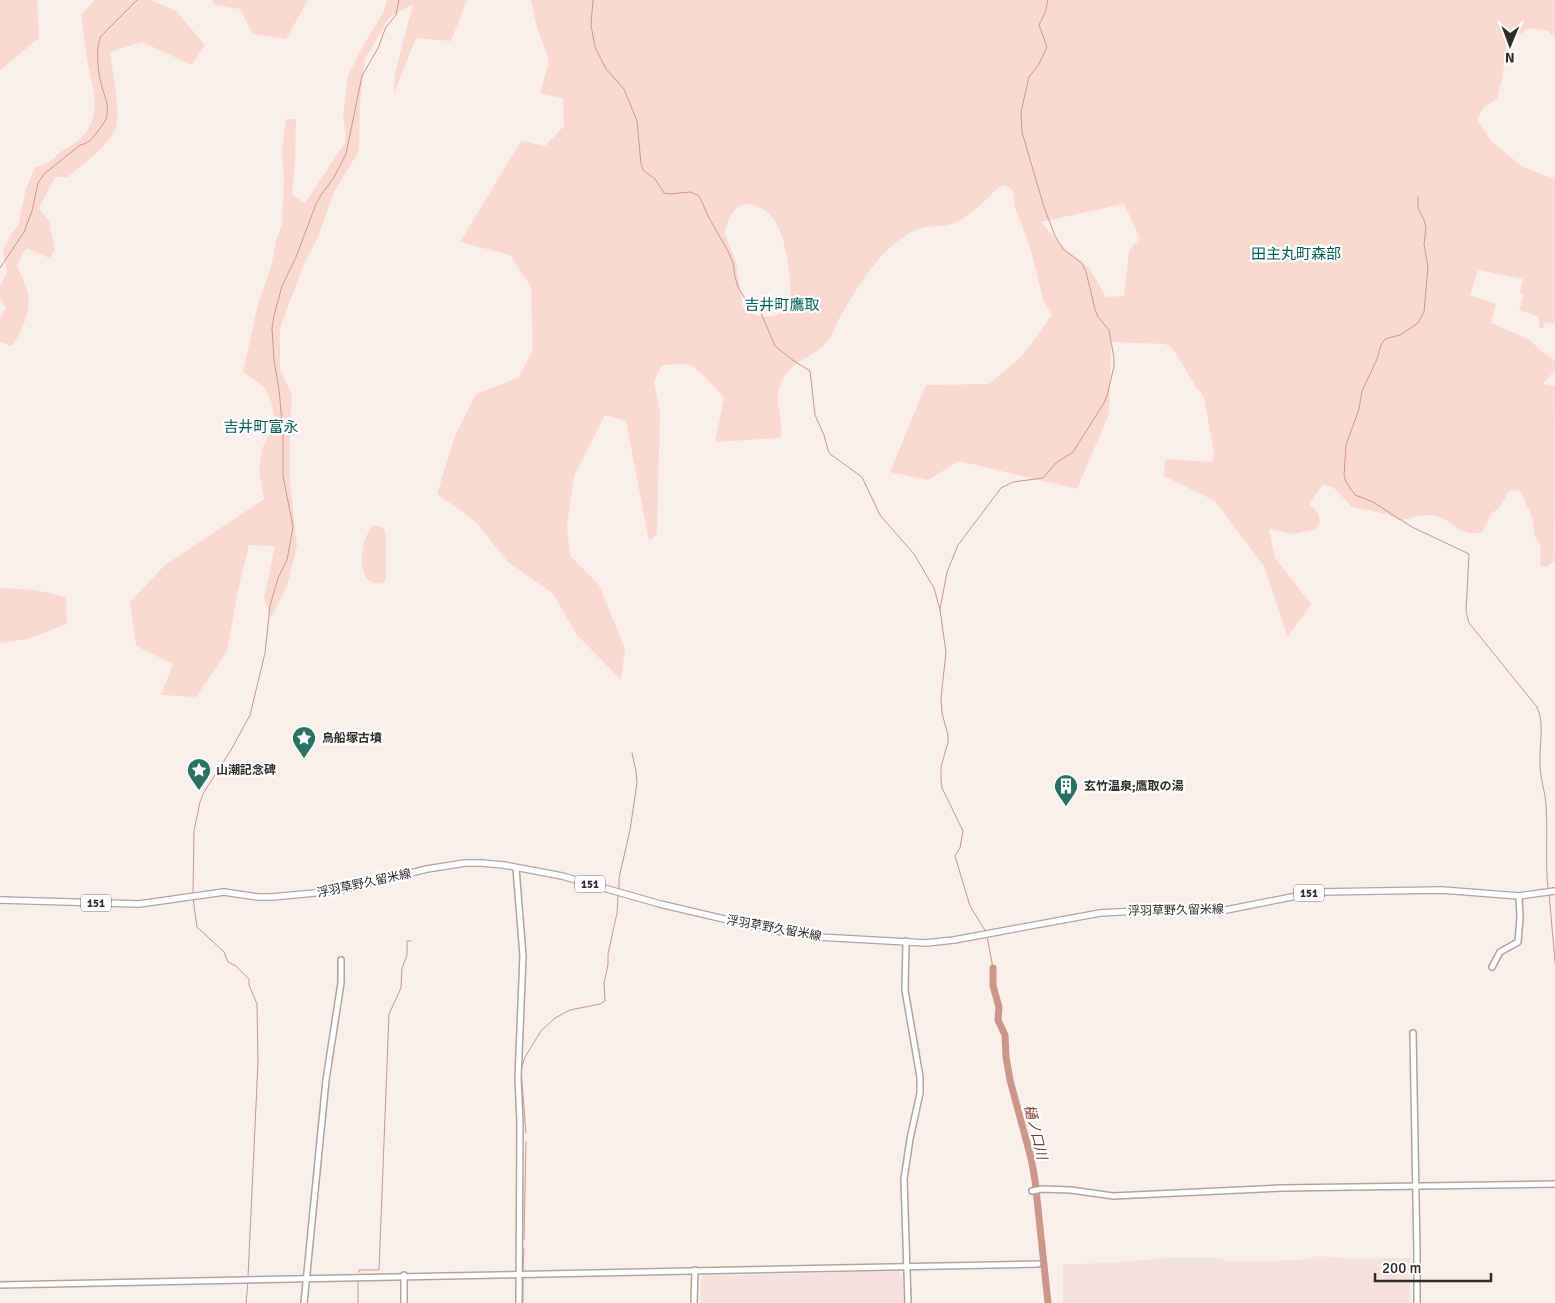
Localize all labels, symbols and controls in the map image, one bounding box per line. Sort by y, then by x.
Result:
north arrow [1485,20,1535,70]
text: N [1505,49,1515,66]
district label: 田主丸町森部 [1251,245,1341,263]
district label: 吉井町鷹取 [744,296,820,314]
district label: 吉井町富永 [223,418,299,436]
place icon: 鳥船塚古墳 [291,725,317,759]
place label: 鳥船塚古墳 [322,731,382,746]
place icon: 山潮記念碑 [186,757,212,791]
place label: 山潮記念碑 [216,763,276,778]
building icon: 玄竹温泉;鷹取の湯 [1053,773,1079,807]
place label: 玄竹温泉;鷹取の湯 [1084,779,1184,794]
street label: 浮羽草野久留米線 [316,866,413,901]
road number: 151 [575,876,605,892]
road number: 151 [1294,884,1324,901]
road number: 151 [81,894,111,911]
street label: 浮羽草野久留米線 [1128,902,1224,919]
street label: 浮羽草野久留米線 [725,913,822,944]
water label: 樋ノ口川 [1020,1103,1051,1163]
scale bar [1375,1250,1491,1282]
text: 200 m [1382,1259,1422,1277]

